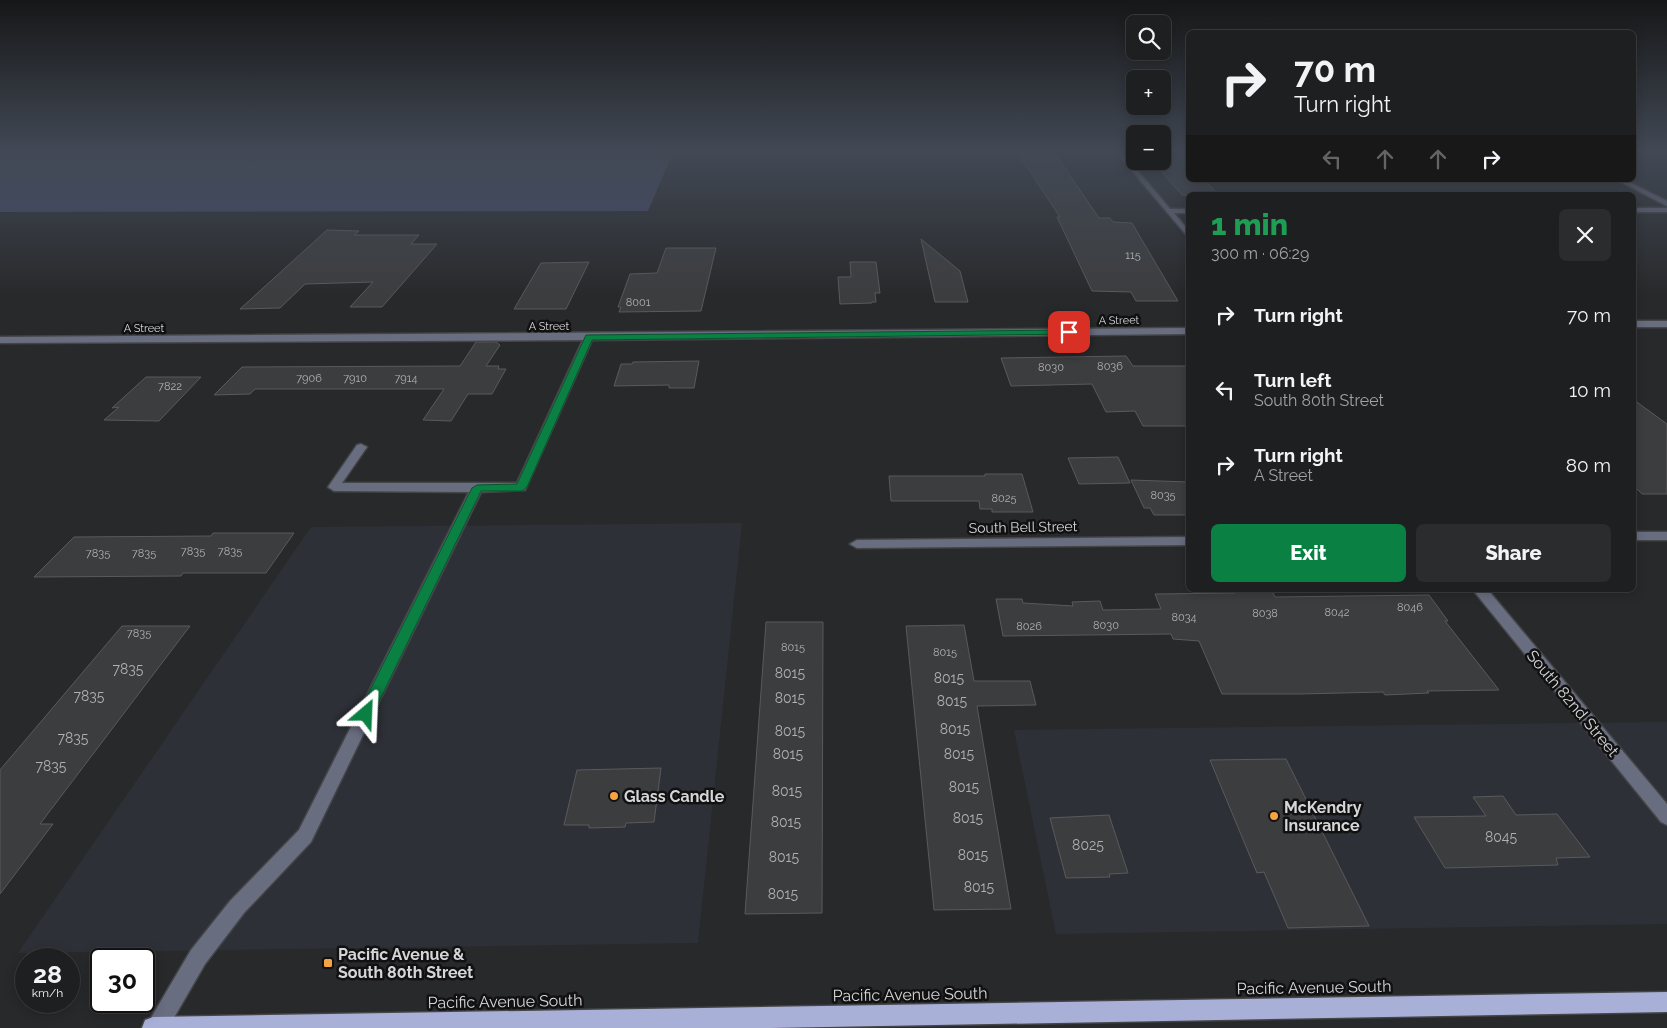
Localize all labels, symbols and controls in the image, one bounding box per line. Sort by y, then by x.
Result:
map controls [1126,15,1171,170]
button: search [1126,15,1171,60]
text: 70 m [1294,49,1376,90]
icon: right [1211,50,1276,115]
button: + [1126,70,1171,115]
text: Turn right [1294,91,1391,117]
button: − [1126,125,1171,170]
icon: left [1318,145,1346,173]
icon: ahead [1371,145,1399,173]
icon: ahead [1424,145,1452,173]
icon: right [1477,145,1505,173]
text: 1 min [1211,207,1288,242]
button: close [1559,209,1611,261]
text: 300 m · 06:29 [1211,244,1309,263]
house number: 115 [1125,249,1141,262]
house number: 8001 [626,296,651,309]
icon: right [1211,301,1239,329]
text: Turn right [1254,304,1343,326]
text: 70 m [1567,304,1611,326]
pin [1048,311,1090,353]
street label: A Street [1099,314,1140,327]
icon: arrive [1055,318,1083,346]
street label: A Street [529,320,570,333]
street label: A Street [124,322,165,335]
house number: 8036 [1097,360,1123,373]
house number: 8030 [1038,361,1064,374]
text: Turn left [1254,369,1331,391]
house number: 7906 [296,372,322,385]
house number: 7910 [343,372,367,385]
house number: 7914 [394,372,418,385]
icon: left [1211,376,1239,404]
text: 10 m [1569,379,1611,401]
house number: 7822 [158,380,182,393]
text: South 80th Street [1254,391,1384,410]
text: Turn right [1254,444,1343,466]
icon: right [1211,451,1239,479]
text: 80 m [1566,454,1611,476]
text: A Street [1254,466,1313,485]
house number: 8035 [1150,489,1176,502]
house number: 8025 [992,492,1016,505]
street label: South Bell Street [969,518,1078,536]
button: Exit [1211,524,1406,582]
button: Share [1416,524,1611,582]
house number: 7835 [181,545,205,558]
house number: 7835 [218,545,242,558]
house number: 7835 [86,547,110,560]
house number: 7835 [132,547,156,560]
house number: 8046 [1397,601,1423,614]
house number: 8042 [1325,606,1350,619]
house number: 8038 [1252,607,1278,620]
house number: 8034 [1171,611,1197,624]
house number: 8030 [1093,619,1119,632]
house number: 8026 [1016,620,1042,633]
house number: 7835 [127,627,151,640]
house number: 8015 [781,641,805,654]
house number: 8015 [933,646,957,659]
street label: South 82nd Street [1523,646,1623,761]
house number: 7835 [113,661,144,677]
house number: 8015 [775,665,806,681]
house number: 8015 [934,670,965,686]
position arrow [339,687,391,739]
house number: 7835 [74,688,105,704]
house number: 8015 [775,690,806,706]
house number: 8015 [937,693,968,709]
house number: 8015 [940,721,971,737]
house number: 8015 [775,723,806,739]
house number: 7835 [58,730,89,746]
house number: 8015 [773,746,804,762]
house number: 8015 [944,746,975,762]
house number: 7835 [36,758,67,774]
house number: 8015 [949,779,980,795]
house number: 8015 [772,783,803,799]
place label: Glass Candle [624,787,725,806]
marker: Glass Candle [608,790,620,802]
place label: McKendry Insurance [1284,798,1362,835]
house number: 8015 [953,810,984,826]
marker: McKendry Insurance [1268,810,1280,822]
house number: 8015 [771,814,802,830]
house number: 8045 [1485,829,1517,845]
house number: 8025 [1072,837,1104,853]
house number: 8015 [958,847,989,863]
house number: 8015 [769,849,800,865]
house number: 8015 [964,879,995,895]
house number: 8015 [768,886,799,902]
place label: Pacific Avenue & South 80th Street [338,945,473,982]
speed limit sign: 30 [90,948,155,1013]
marker: Pacific Avenue & South 80th Street [322,957,334,969]
text: 28 [33,959,62,989]
street label: Pacific Avenue South [1236,977,1392,998]
street label: Pacific Avenue South [832,984,988,1005]
text: km/h [32,986,63,1000]
street label: Pacific Avenue South [427,991,583,1012]

